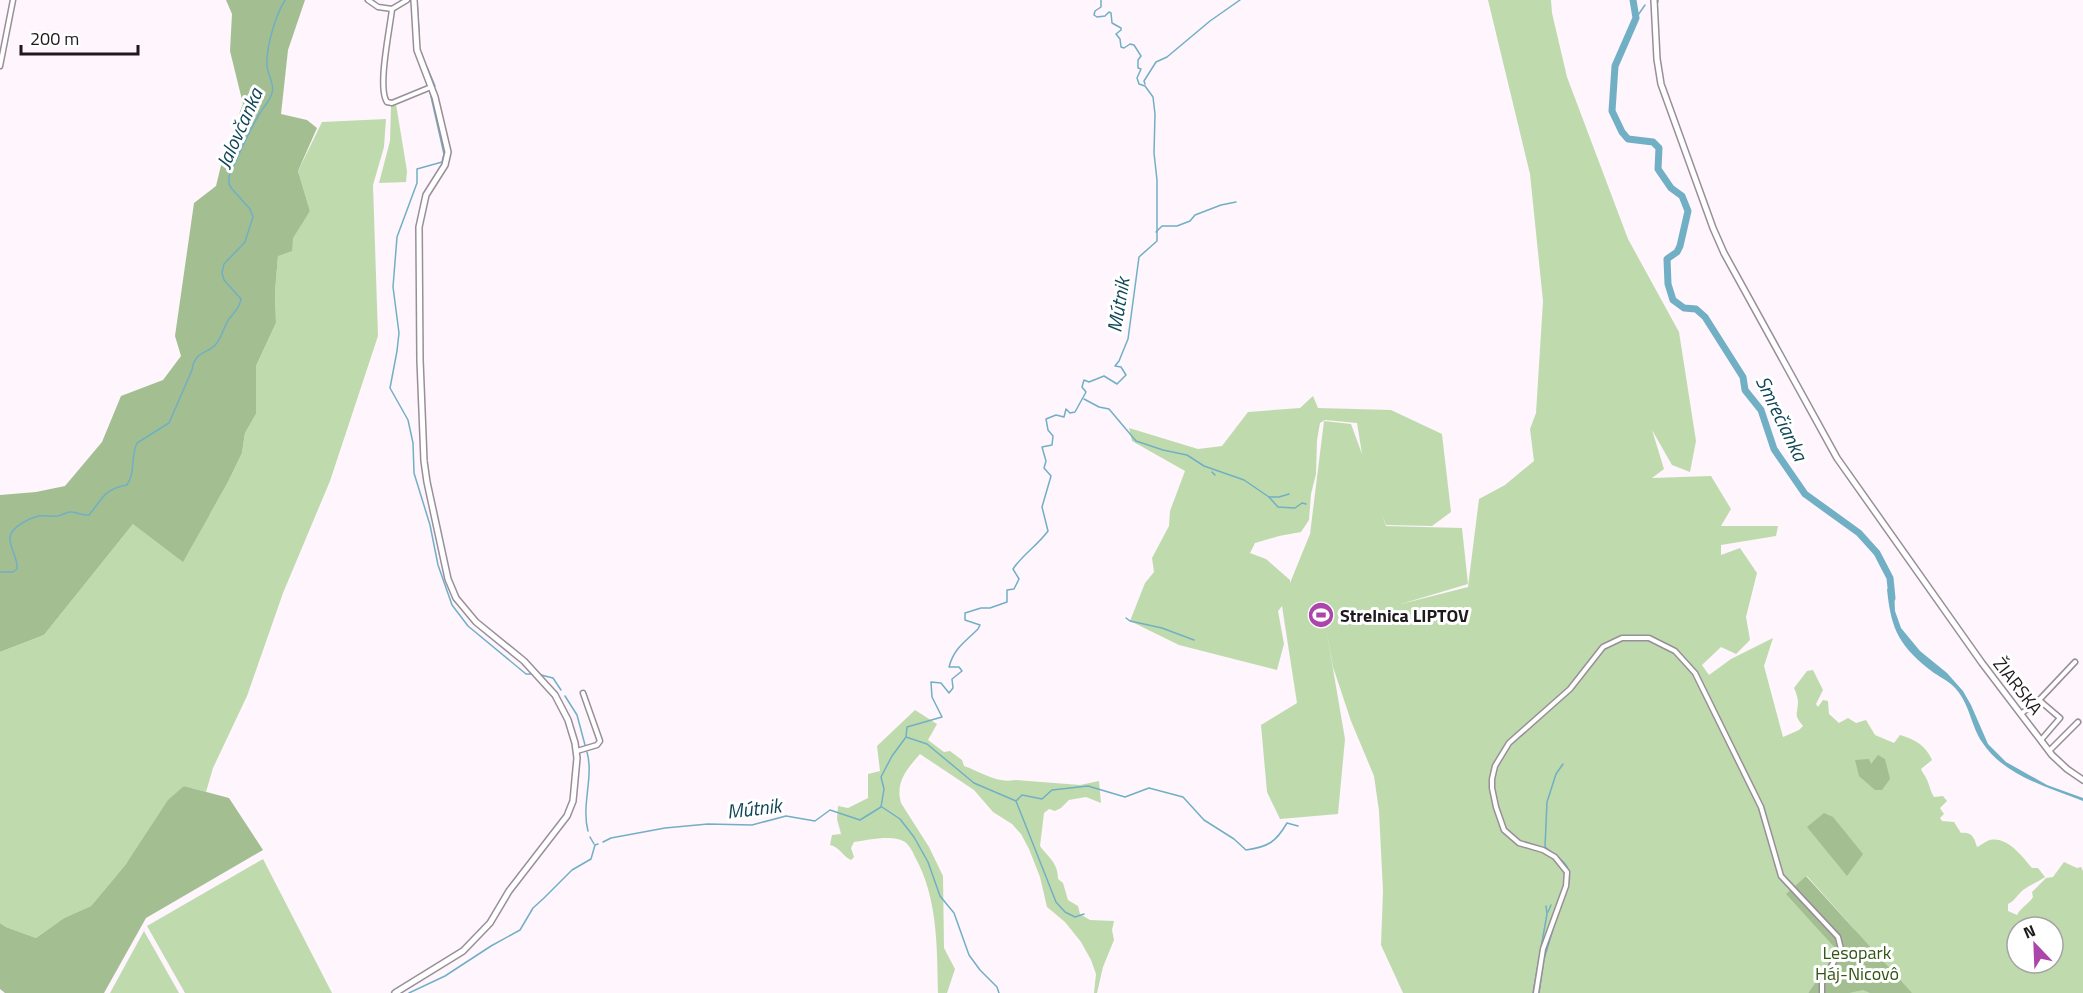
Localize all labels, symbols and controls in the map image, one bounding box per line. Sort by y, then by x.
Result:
scale bar [21,18,138,56]
text: 200 m [30,25,79,52]
water label: Jalovčanka [208,82,271,173]
water label: Mútnik [1098,273,1138,335]
water label: Smrečianka [1748,370,1816,467]
sports icon: Strelnica LIPTOV [1306,600,1336,630]
place label: Strelnica LIPTOV [1340,602,1469,629]
street label: ŽIARSKA [1987,651,2049,721]
water label: Mútnik [725,789,785,827]
north arrow [2005,915,2065,975]
text: N [2019,918,2039,944]
park label: Lesopark Háj-Nicovô [1815,939,1899,987]

